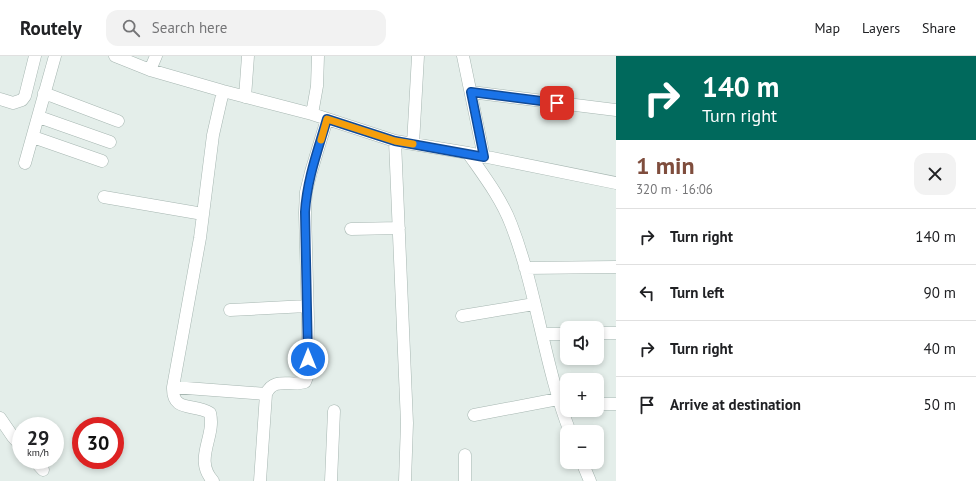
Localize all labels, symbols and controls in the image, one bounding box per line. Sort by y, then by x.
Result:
search box [106,10,386,46]
text: Routely [20,16,82,40]
icon: search [120,17,142,39]
text: Search here [152,18,227,37]
text: Map [814,19,840,37]
text: Layers [862,19,900,37]
text: Share [922,19,956,37]
text: 140 m [702,68,779,105]
icon: right [636,72,688,124]
pin [540,86,574,120]
icon: arrive [546,92,568,114]
text: Turn right [702,104,777,127]
text: 1 min [636,150,695,181]
button: close [914,153,956,195]
text: 320 m · 16:06 [636,181,713,198]
icon: right [636,226,658,248]
text: Turn right [670,227,733,246]
text: 140 m [915,227,956,246]
icon: left [636,282,658,304]
text: Turn left [670,283,724,302]
text: 90 m [923,283,956,302]
map controls [560,321,604,469]
button: sound [560,321,604,365]
position arrow [287,338,329,380]
icon: right [636,338,658,360]
text: Turn right [670,339,733,358]
text: 40 m [923,339,956,358]
button: + [560,373,604,417]
icon: arrive [636,394,658,416]
text: Arrive at destination [670,395,801,414]
text: 50 m [923,395,956,414]
speed limit sign: 30 [72,417,124,469]
text: 29 [27,425,49,451]
button: − [560,425,604,469]
text: km/h [27,446,49,459]

